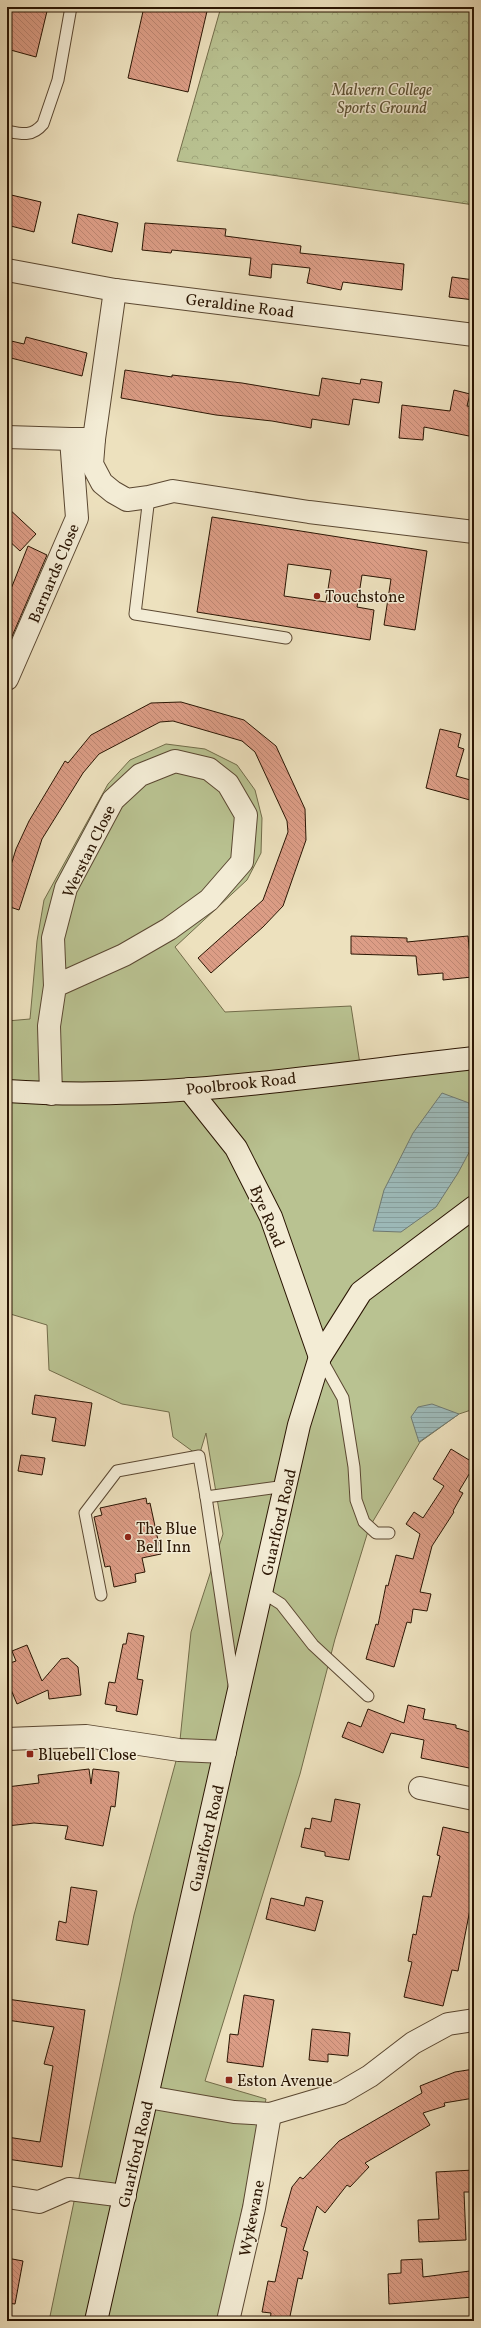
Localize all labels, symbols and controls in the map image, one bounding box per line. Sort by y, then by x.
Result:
park label: Malvern College Sports Ground [331,80,432,120]
street label: Geraldine Road [184,289,295,325]
street label: Barnards Close [24,521,86,627]
place label: Touchstone [325,587,405,609]
marker: Touchstone [312,591,322,601]
street label: Werstan Close [58,802,122,902]
street label: Poolbrook Road [185,1068,298,1102]
street label: Bye Road [243,1182,289,1251]
street label: Guarlford Road [257,1467,303,1578]
place label: The Blue Bell Inn [136,1519,197,1559]
marker: The Blue Bell Inn [123,1532,133,1542]
place label: Bluebell Close [38,1745,137,1767]
marker: Bluebell Close [25,1749,35,1759]
street label: Guarlford Road [185,1783,231,1894]
place label: Eston Avenue [237,2071,333,2093]
marker: Eston Avenue [224,2075,234,2085]
street label: Guarlford Road [114,2099,160,2210]
street label: Wykewane [235,2178,271,2259]

